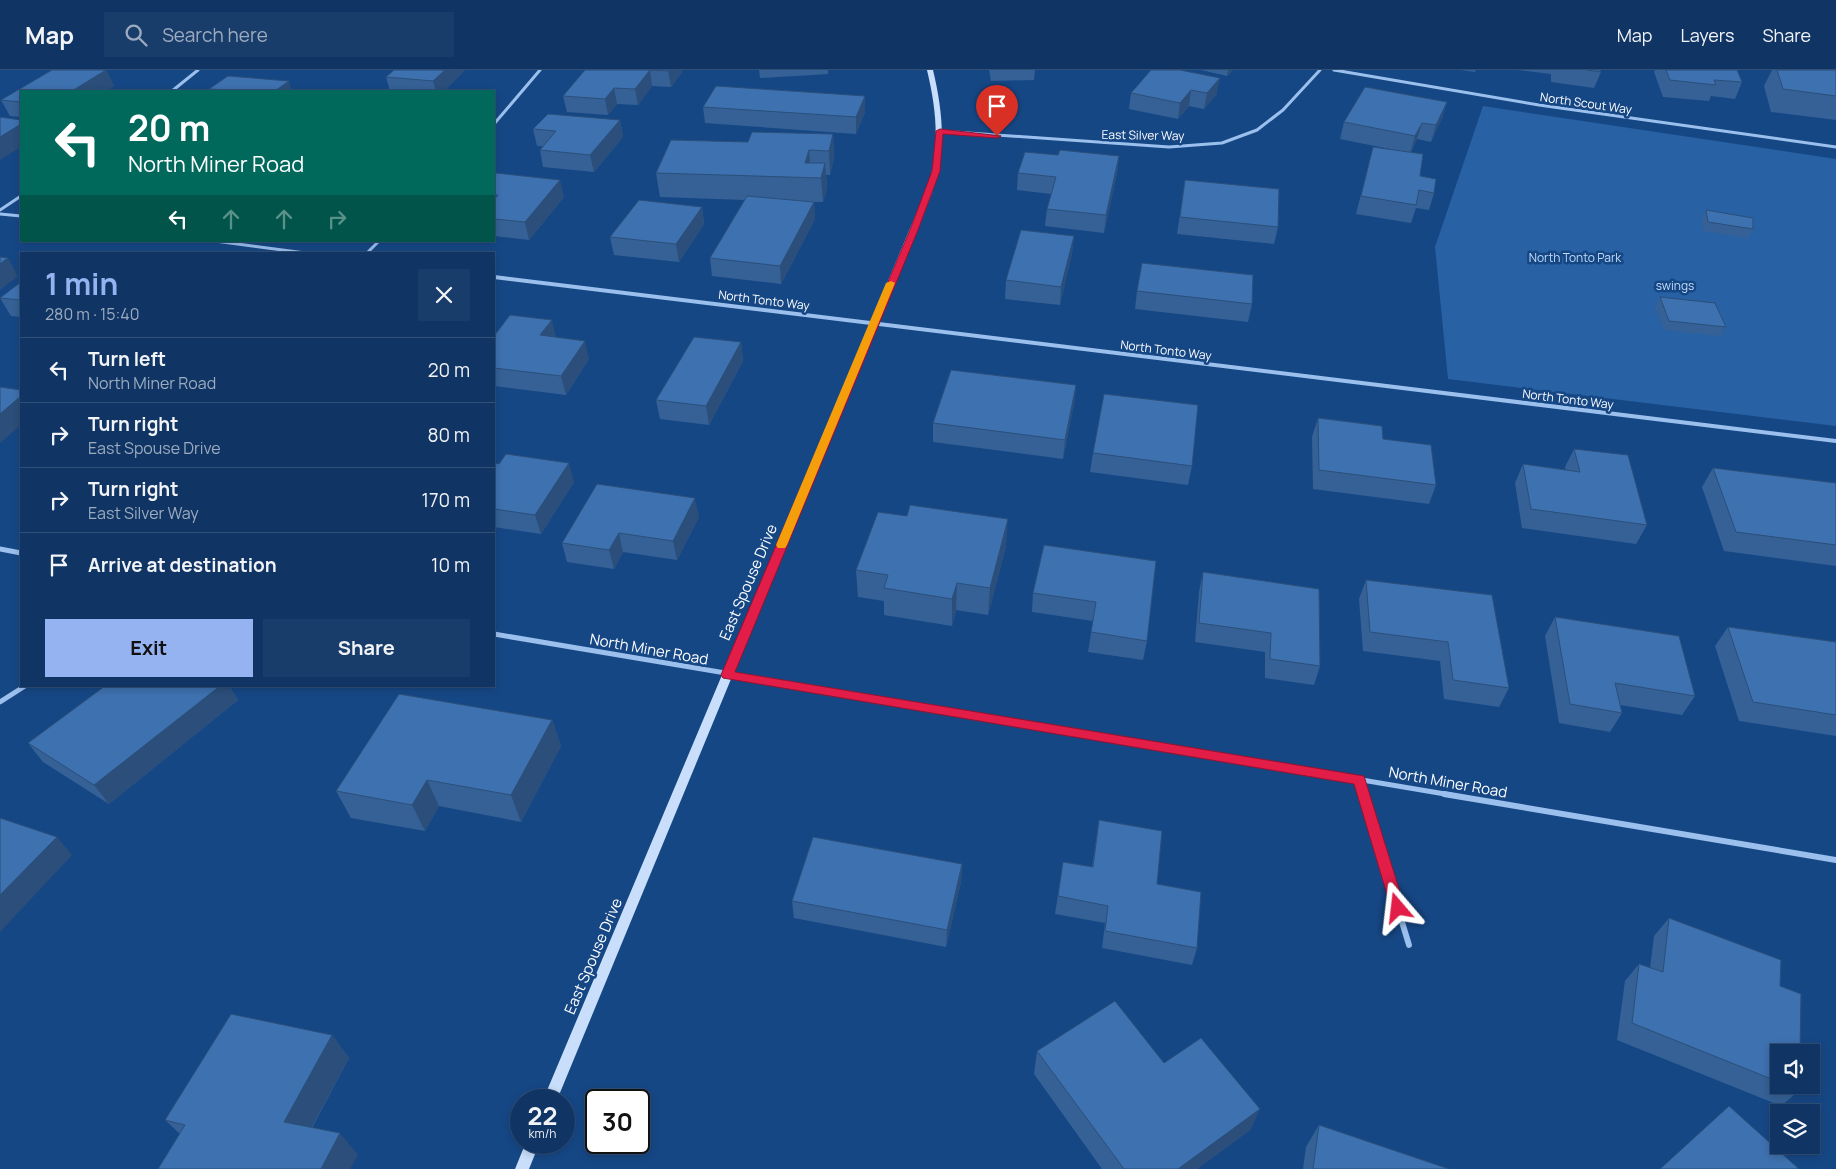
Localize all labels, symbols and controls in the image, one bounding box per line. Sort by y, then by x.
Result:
search box [104,12,454,57]
text: Map [25,18,74,51]
icon: search [122,21,150,49]
text: Search here [162,22,268,48]
text: Map [1617,23,1652,47]
text: Layers [1680,23,1734,47]
text: Share [1762,23,1811,47]
pin [976,85,1018,136]
street label: North Scout Way [1539,88,1634,118]
icon: arrive [983,92,1011,120]
text: 20 m [128,104,210,152]
icon: left [45,110,110,175]
street label: East Silver Way [1101,126,1185,144]
text: North Miner Road [128,149,304,179]
icon: left [164,205,192,233]
icon: ahead [217,205,245,233]
icon: ahead [270,205,298,233]
icon: right [323,205,351,233]
park label: North Tonto Park [1529,249,1622,266]
text: 1 min [45,263,118,304]
button: close [418,269,470,321]
park label: swings [1656,277,1694,294]
street label: North Tonto Way [717,286,811,314]
text: 280 m · 15:40 [45,303,139,325]
street label: North Tonto Way [1119,336,1213,364]
text: Turn left [88,346,166,372]
icon: left [45,356,73,384]
text: 20 m [428,357,470,383]
text: North Miner Road [88,372,216,394]
street label: North Tonto Way [1521,385,1615,413]
text: Turn right [88,411,178,437]
icon: right [45,421,73,449]
text: 80 m [427,422,470,448]
text: East Spouse Drive [88,437,221,459]
text: Turn right [88,476,178,502]
icon: right [45,486,73,514]
text: 170 m [422,487,470,513]
text: East Silver Way [88,502,199,524]
street label: East Spouse Drive [714,520,782,643]
icon: arrive [45,551,73,579]
text: Arrive at destination [88,552,277,578]
text: 10 m [431,552,470,578]
button: Exit [45,619,253,677]
button: Share [263,619,470,677]
street label: North Miner Road [588,628,710,670]
street label: North Miner Road [1387,761,1509,803]
position arrow [1371,881,1423,933]
street label: East Spouse Drive [559,894,627,1017]
map controls [1770,1044,1820,1154]
button: sound [1770,1044,1820,1094]
speed limit sign: 30 [585,1089,650,1154]
text: 22 [528,1098,557,1133]
button: layers [1770,1104,1820,1154]
text: km/h [529,1125,556,1142]

